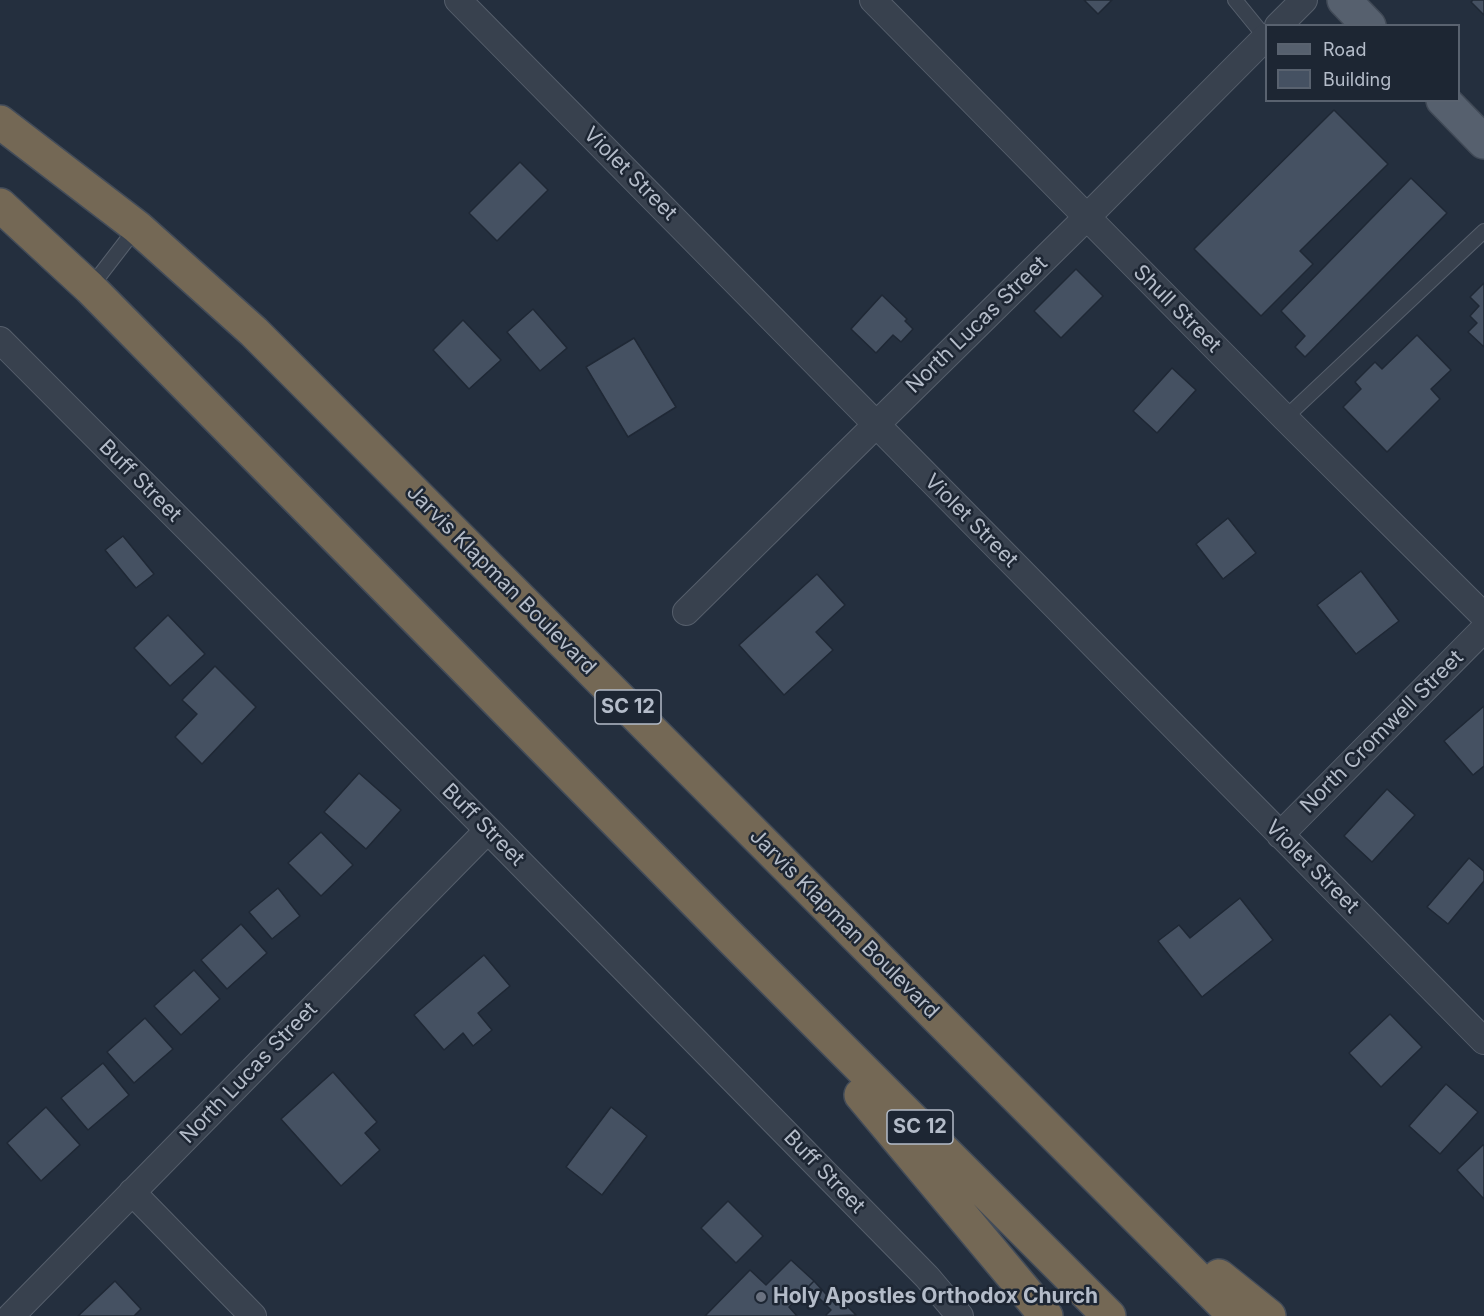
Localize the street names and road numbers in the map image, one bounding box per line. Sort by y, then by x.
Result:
street label: Violet Street [578,122,682,226]
street label: North Lucas Street [901,251,1053,399]
street label: Shull Street [1128,260,1226,358]
street label: Buff Street [94,435,186,527]
street label: Violet Street [919,469,1023,573]
street label: Jarvis Klapman Boulevard [401,480,601,680]
street label: North Cromwell Street [1295,645,1469,819]
road number: SC 12 [595,690,661,724]
street label: Buff Street [437,779,529,871]
street label: Violet Street [1260,815,1364,919]
street label: Jarvis Klapman Boulevard [744,824,944,1024]
street label: North Lucas Street [175,997,323,1149]
road number: SC 12 [887,1110,953,1144]
street label: Buff Street [778,1125,870,1219]

